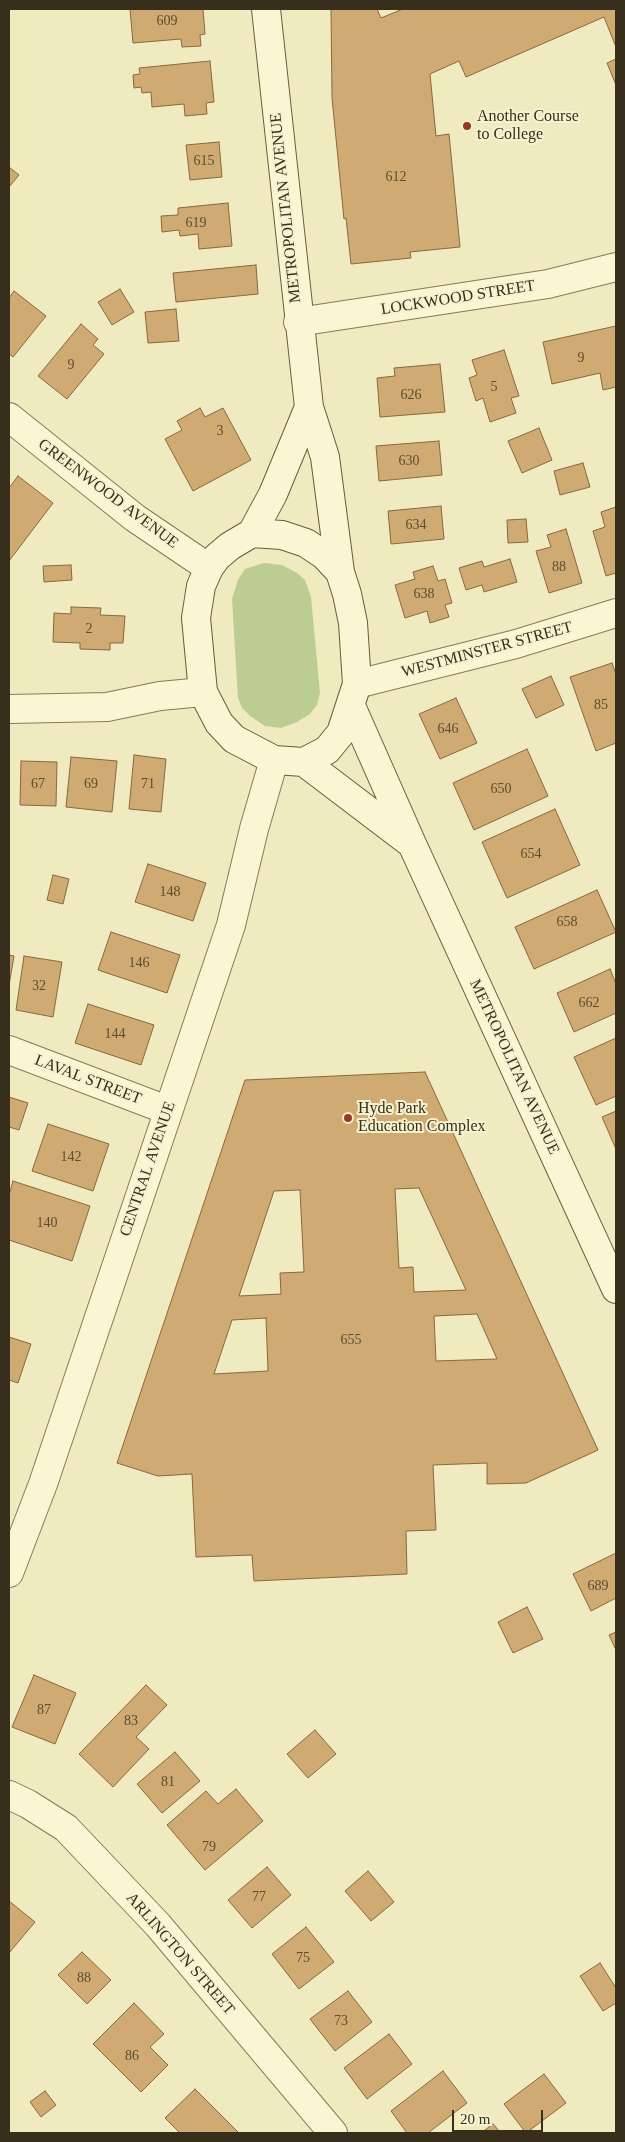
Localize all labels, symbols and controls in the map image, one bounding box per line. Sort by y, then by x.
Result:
house number: 609 [156,13,178,29]
place label: Another Course to College [477,107,579,145]
street label: METROPOLITAN AVENUE [266,112,306,304]
marker: Another Course to College [461,120,473,132]
house number: 615 [193,153,214,169]
house number: 612 [386,169,406,185]
house number: 619 [186,215,207,231]
street label: LOCKWOOD STREET [379,276,537,320]
house number: 9 [578,350,584,366]
house number: 9 [68,357,74,373]
house number: 5 [490,379,498,395]
house number: 626 [401,387,422,403]
house number: 3 [216,423,224,439]
street label: GREENWOOD AVENUE [34,435,182,553]
house number: 630 [398,453,419,469]
house number: 634 [406,517,426,533]
house number: 88 [552,559,566,575]
house number: 638 [414,586,434,602]
street label: WESTMINSTER STREET [399,618,575,682]
house number: 2 [86,621,92,637]
house number: 85 [594,697,608,713]
house number: 646 [438,721,458,737]
house number: 67 [31,776,45,792]
house number: 69 [84,776,98,792]
house number: 71 [141,776,155,792]
house number: 650 [491,781,512,797]
house number: 654 [520,846,542,862]
house number: 148 [160,884,180,900]
house number: 658 [556,914,578,930]
house number: 146 [128,955,150,971]
street label: METROPOLITAN AVENUE [465,976,563,1158]
house number: 32 [32,978,46,994]
house number: 662 [578,995,600,1011]
house number: 144 [104,1026,126,1042]
street label: LAVAL STREET [32,1051,144,1109]
street label: CENTRAL AVENUE [116,1099,180,1239]
place label: Hyde Park Education Complex [358,1099,486,1137]
marker: Hyde Park Education Complex [342,1112,354,1124]
house number: 142 [60,1149,81,1165]
house number: 140 [36,1215,58,1231]
house number: 655 [341,1332,362,1348]
house number: 689 [588,1578,608,1594]
house number: 87 [37,1702,51,1718]
house number: 83 [124,1713,138,1729]
house number: 81 [161,1774,175,1790]
house number: 79 [202,1839,216,1855]
street label: ARLINGTON STREET [122,1889,238,2019]
house number: 77 [252,1889,266,1905]
house number: 75 [296,1950,310,1966]
house number: 88 [77,1970,91,1986]
house number: 73 [334,2013,348,2029]
house number: 86 [125,2048,139,2064]
scale bar [455,2100,546,2132]
text: 20 m [460,2111,490,2127]

